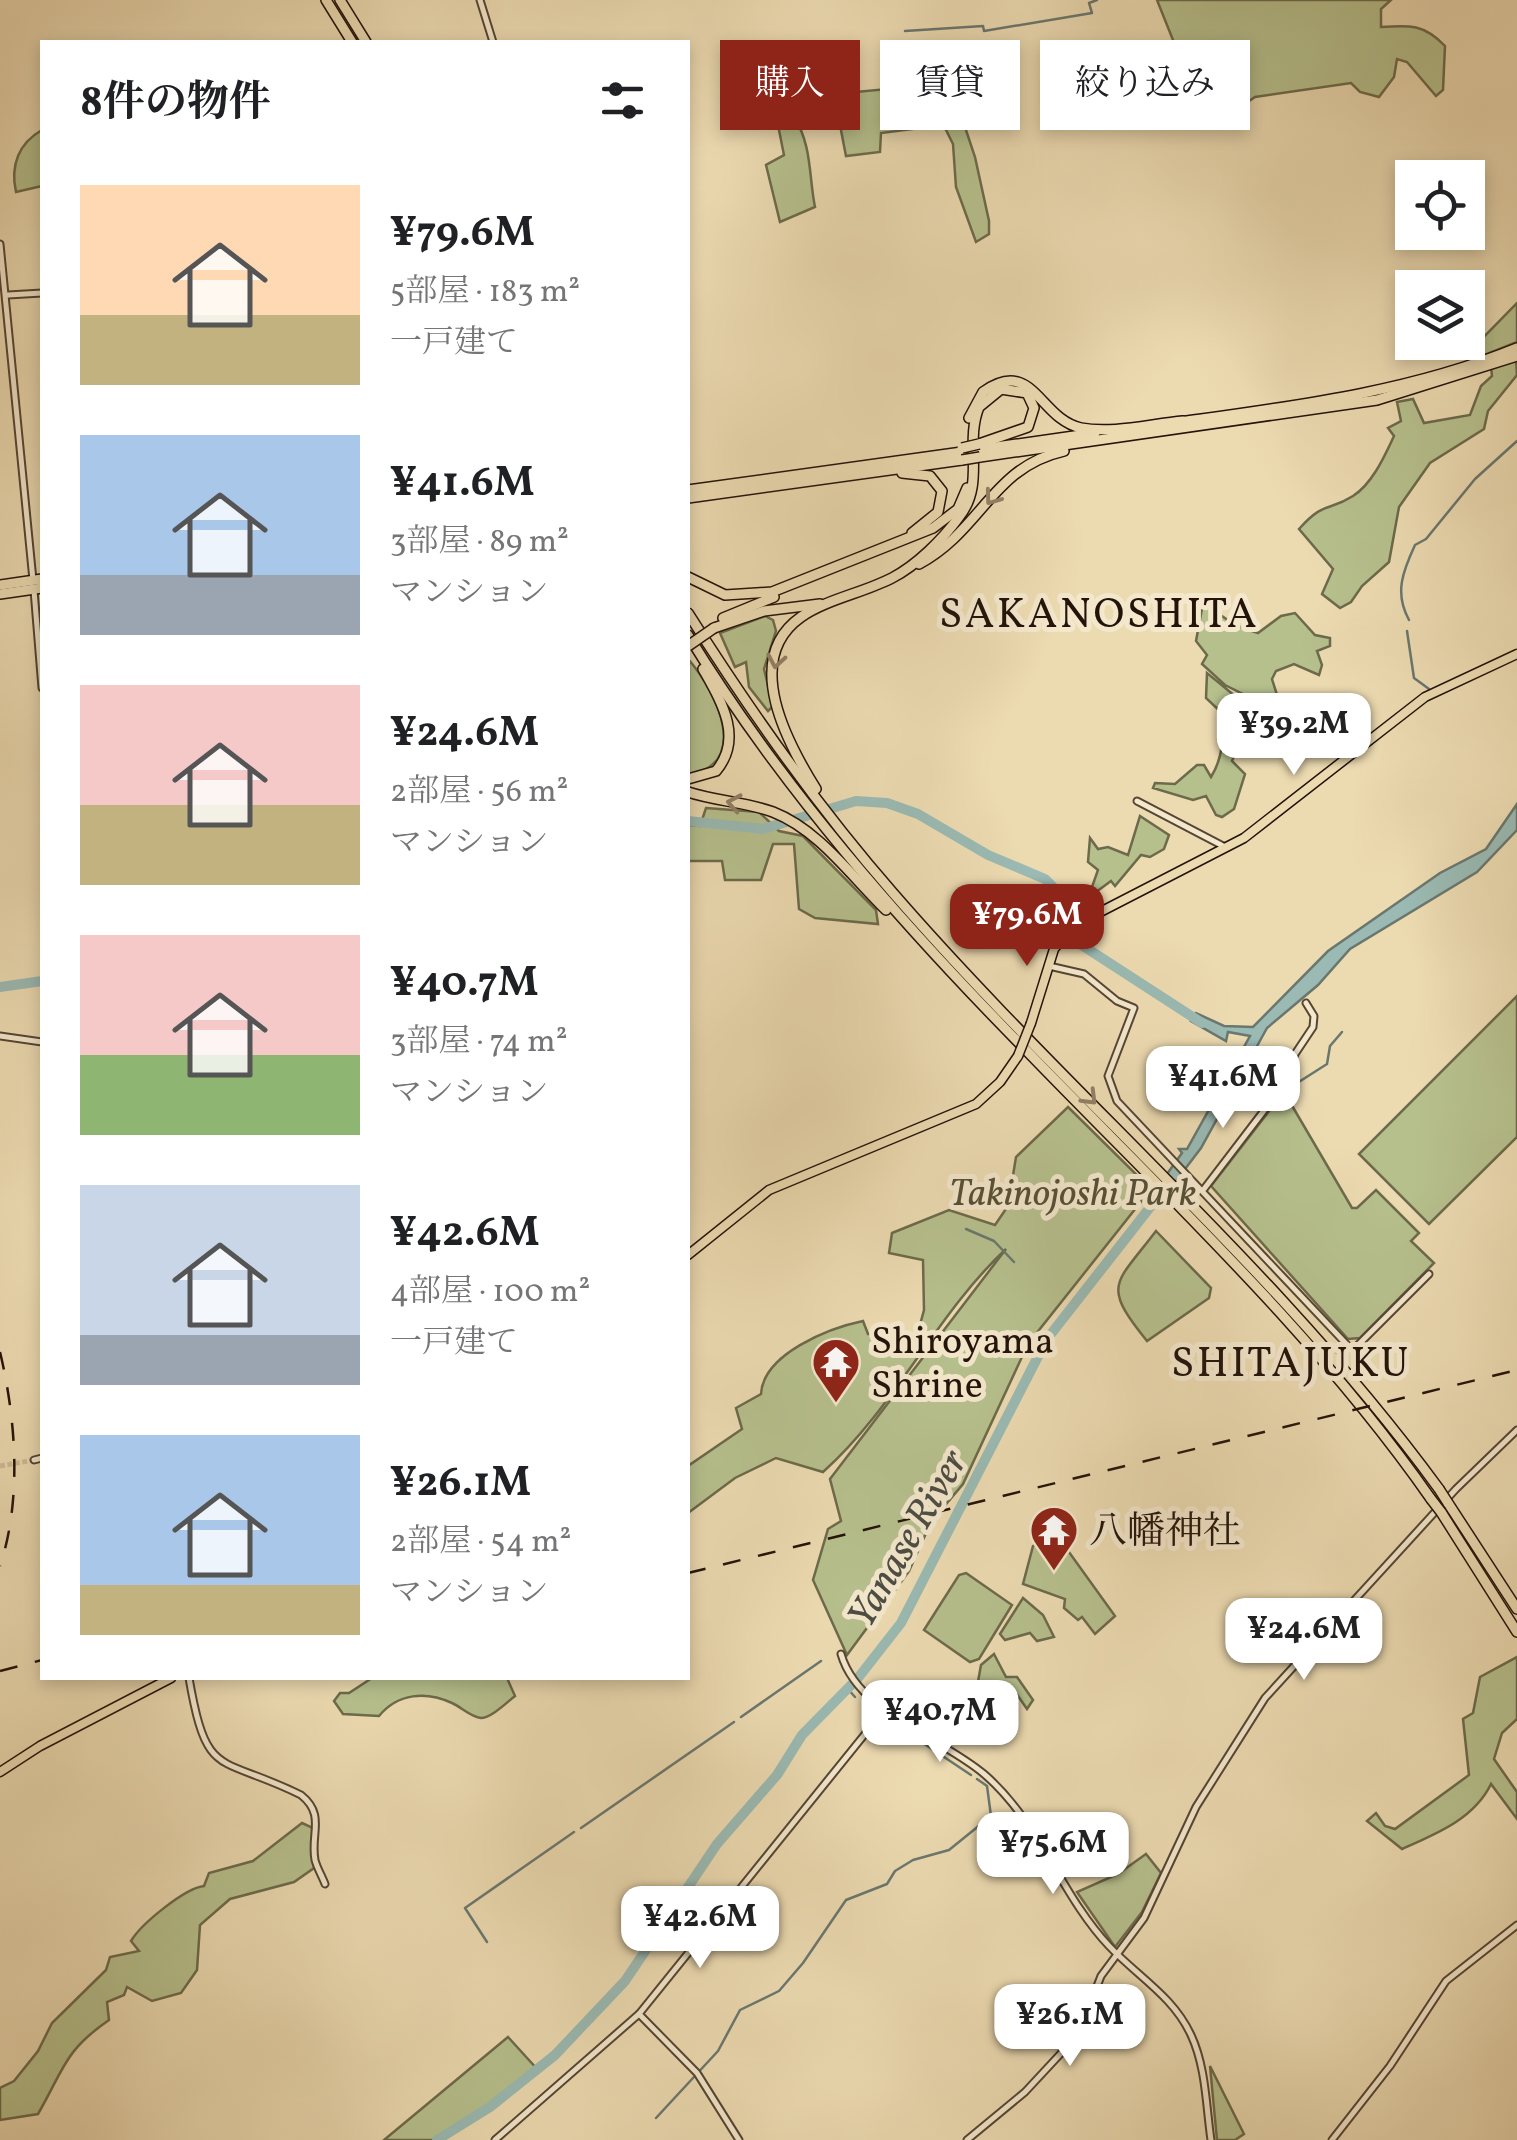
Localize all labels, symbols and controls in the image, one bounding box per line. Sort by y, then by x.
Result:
chip: 購入 [720,40,860,130]
chip: 賃貸 [880,40,1020,130]
chip: 絞り込み [1040,40,1250,130]
icon: filters [595,73,650,128]
text: 8件の物件 [80,75,271,134]
map controls [1395,160,1485,360]
button: locate [1395,160,1485,250]
text: ¥79.6M [390,205,535,264]
icon: home [160,225,280,345]
button: layers [1395,270,1485,360]
text: 5部屋 · 183 m² [390,271,580,315]
text: 一戸建て [390,322,518,366]
text: ¥41.6M [390,455,534,514]
icon: home [160,475,280,595]
one-way arrow [986,487,1003,505]
text: 3部屋 · 89 m² [390,521,569,565]
text: マンション [390,572,549,616]
district label: SAKANOSHITA [939,587,1259,646]
one-way arrow [766,653,787,669]
pin: ¥39.2M [1213,693,1375,778]
text: ¥39.2M [1239,703,1349,747]
text: ¥24.6M [390,705,539,764]
icon: home [160,725,280,845]
text: 2部屋 · 56 m² [390,771,568,815]
one-way arrow [725,793,742,814]
text: マンション [390,822,549,866]
pin: ¥79.6M [946,884,1108,969]
text: ¥79.6M [972,894,1082,938]
text: ¥40.7M [390,955,538,1014]
icon: home [160,975,280,1095]
text: 3部屋 · 74 m² [390,1021,567,1065]
pin: ¥41.6M [1142,1046,1304,1131]
text: ¥41.6M [1168,1056,1278,1100]
text: マンション [390,1072,549,1116]
one-way arrow [1078,1087,1096,1105]
park label: Takinojoshi Park [949,1169,1197,1222]
text: ¥42.6M [390,1205,539,1264]
icon: home [160,1225,280,1345]
text: 4部屋 · 100 m² [390,1271,590,1315]
place label: Shiroyama Shrine [871,1317,1054,1414]
text: 一戸建て [390,1322,518,1366]
temple icon: Shiroyama Shrine [810,1336,862,1404]
district label: SHITAJUKU [1171,1336,1411,1395]
water label: Yanase River [836,1439,984,1640]
text: ¥26.1M [390,1455,531,1514]
icon: home [160,1475,280,1595]
temple icon: 八幡神社 [1028,1504,1080,1572]
place label: 八幡神社 [1089,1507,1241,1560]
text: 2部屋 · 54 m² [390,1521,571,1565]
text: マンション [390,1572,549,1616]
pin: ¥24.6M [1223,1598,1385,1683]
text: ¥24.6M [1247,1608,1361,1652]
pin: ¥40.7M [859,1680,1021,1765]
text: ¥40.7M [883,1690,997,1734]
pin: ¥75.6M [972,1812,1134,1897]
text: ¥75.6M [999,1822,1107,1866]
pin: ¥42.6M [619,1886,781,1971]
text: ¥42.6M [643,1896,757,1940]
pin: ¥26.1M [989,1984,1151,2069]
text: ¥26.1M [1016,1994,1124,2038]

